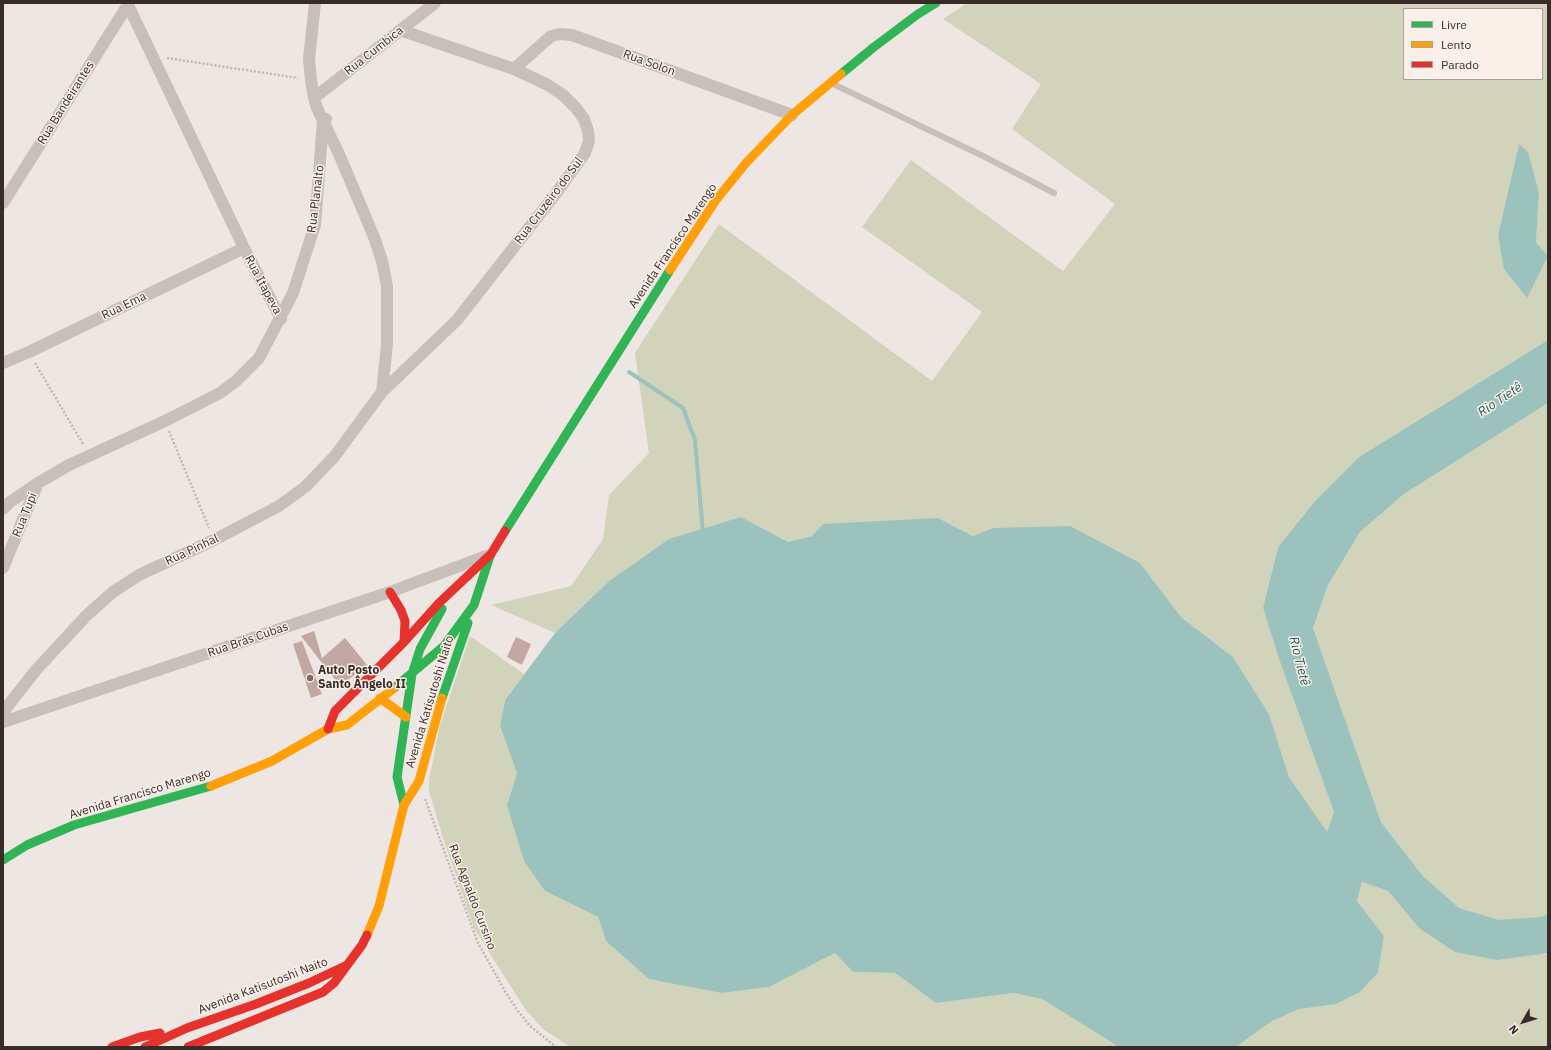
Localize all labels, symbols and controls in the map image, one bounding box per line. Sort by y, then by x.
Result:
legend [1403,8,1543,80]
text: Livre [1441,17,1467,32]
street label: Rua Cumbica [342,24,406,78]
text: Lento [1441,37,1471,52]
street label: Rua Solon [621,47,677,79]
text: Parado [1441,57,1479,72]
street label: Rua Bandeirantes [35,59,97,147]
street label: Rua Cruzeiro do Sul [512,155,586,247]
street label: Rua Planalto [305,164,327,234]
street label: Avenida Francisco Marengo [626,181,720,311]
street label: Rua Itapeva [241,253,285,317]
street label: Rua Ema [99,289,149,323]
water label: Rio Tietê [1475,380,1525,420]
street label: Rua Tupi [10,491,40,539]
street label: Rua Pinhal [163,531,221,569]
street label: Rua Brás Cubas [206,619,290,661]
street label: Avenida Katisutoshi Naito [403,634,457,770]
water label: Rio Tietê [1285,635,1313,687]
place label: Auto Posto Santo Ângelo II [318,664,406,692]
marker: Auto Posto Santo Ângelo II [305,673,315,683]
street label: Avenida Francisco Marengo [68,766,212,822]
street label: Rua Agnaldo Cursino [445,842,499,952]
street label: Avenida Katisutoshi Naito [196,955,330,1017]
north arrow [1503,1002,1543,1042]
text: N [1506,1022,1522,1037]

